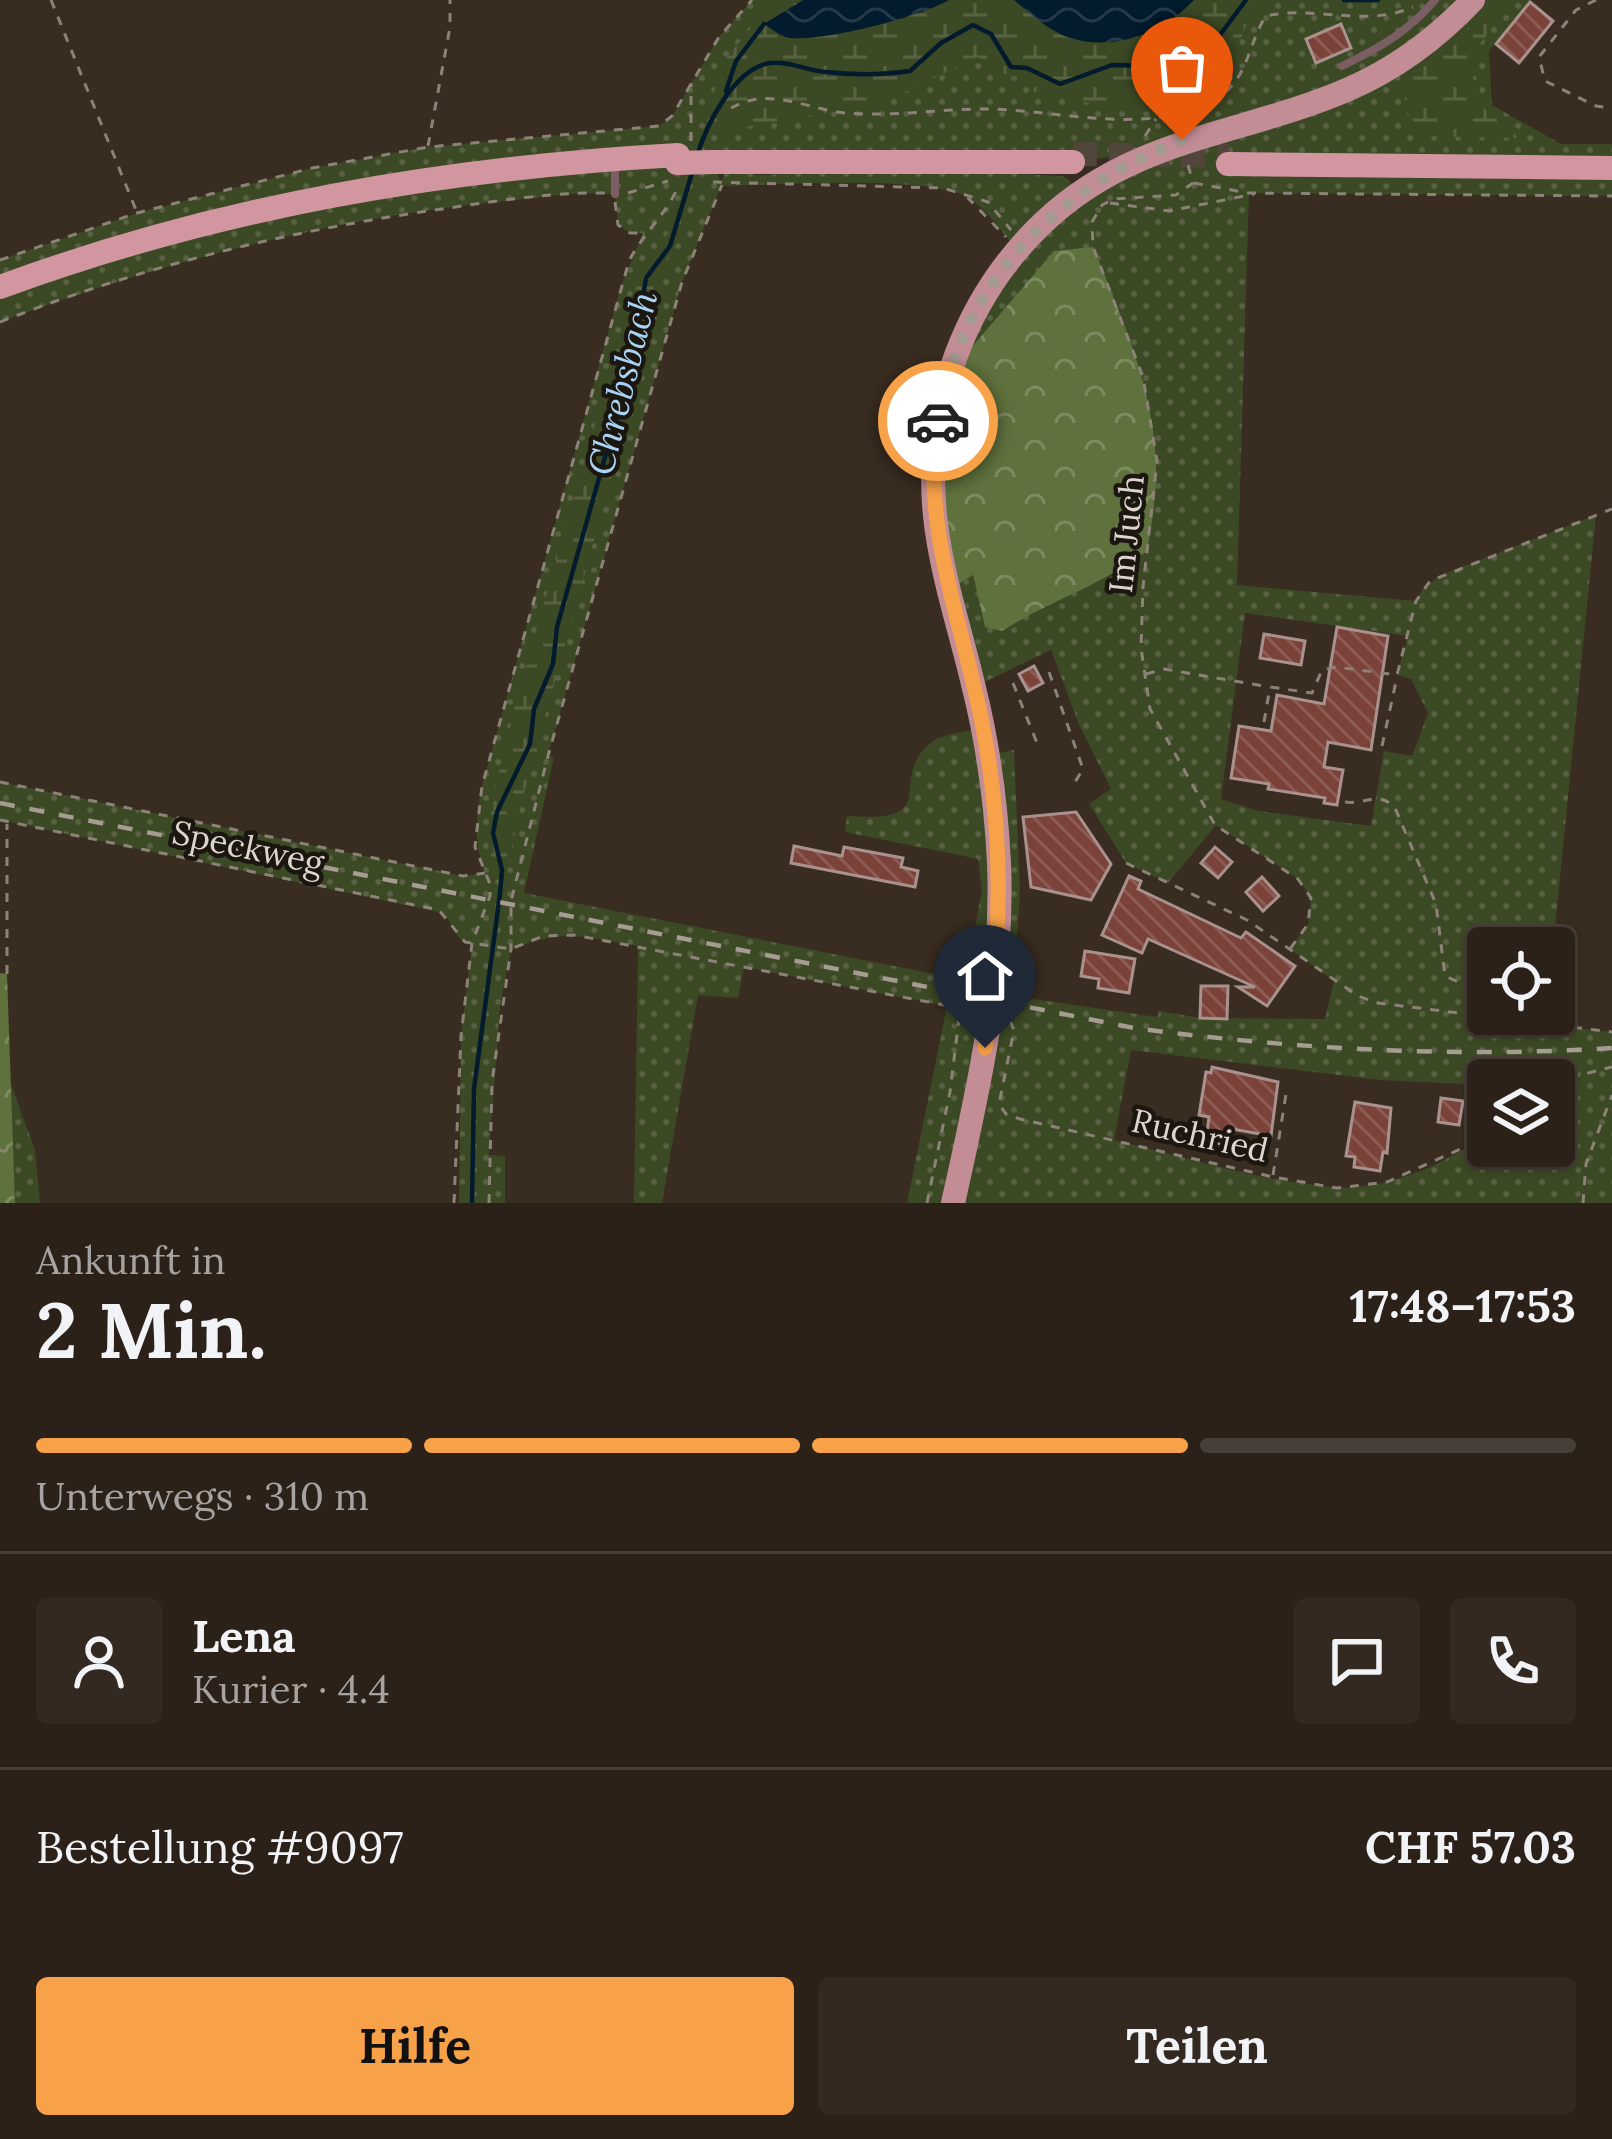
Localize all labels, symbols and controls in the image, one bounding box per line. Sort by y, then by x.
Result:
pin [1131,17,1233,140]
icon: bag [1149,35,1215,101]
water label: Chrebsbach [577,286,667,480]
courier [878,361,998,481]
icon: car [905,388,971,454]
street label: Im Juch [1099,473,1153,595]
street label: Speckweg [169,811,328,884]
pin [934,925,1036,1048]
map controls [1467,927,1575,1167]
button: locate [1467,927,1575,1035]
icon: home [952,943,1018,1009]
button: layers [1467,1059,1575,1167]
street label: Ruchried [1128,1099,1272,1171]
text: Ankunft in [36,1235,226,1285]
text: 17:48–17:53 [1350,1277,1576,1334]
text: 2 Min. [36,1280,267,1379]
text: Unterwegs · 310 m [36,1471,369,1521]
button: person [36,1598,162,1724]
button: chat [1294,1598,1420,1724]
button: phone [1450,1598,1576,1724]
text: Lena [192,1607,296,1664]
text: Kurier · 4.4 [192,1664,390,1714]
text: Bestellung #9097 [36,1818,403,1875]
text: CHF 57.03 [1365,1818,1576,1875]
button: Hilfe [36,1977,794,2115]
button: Teilen [818,1977,1576,2115]

